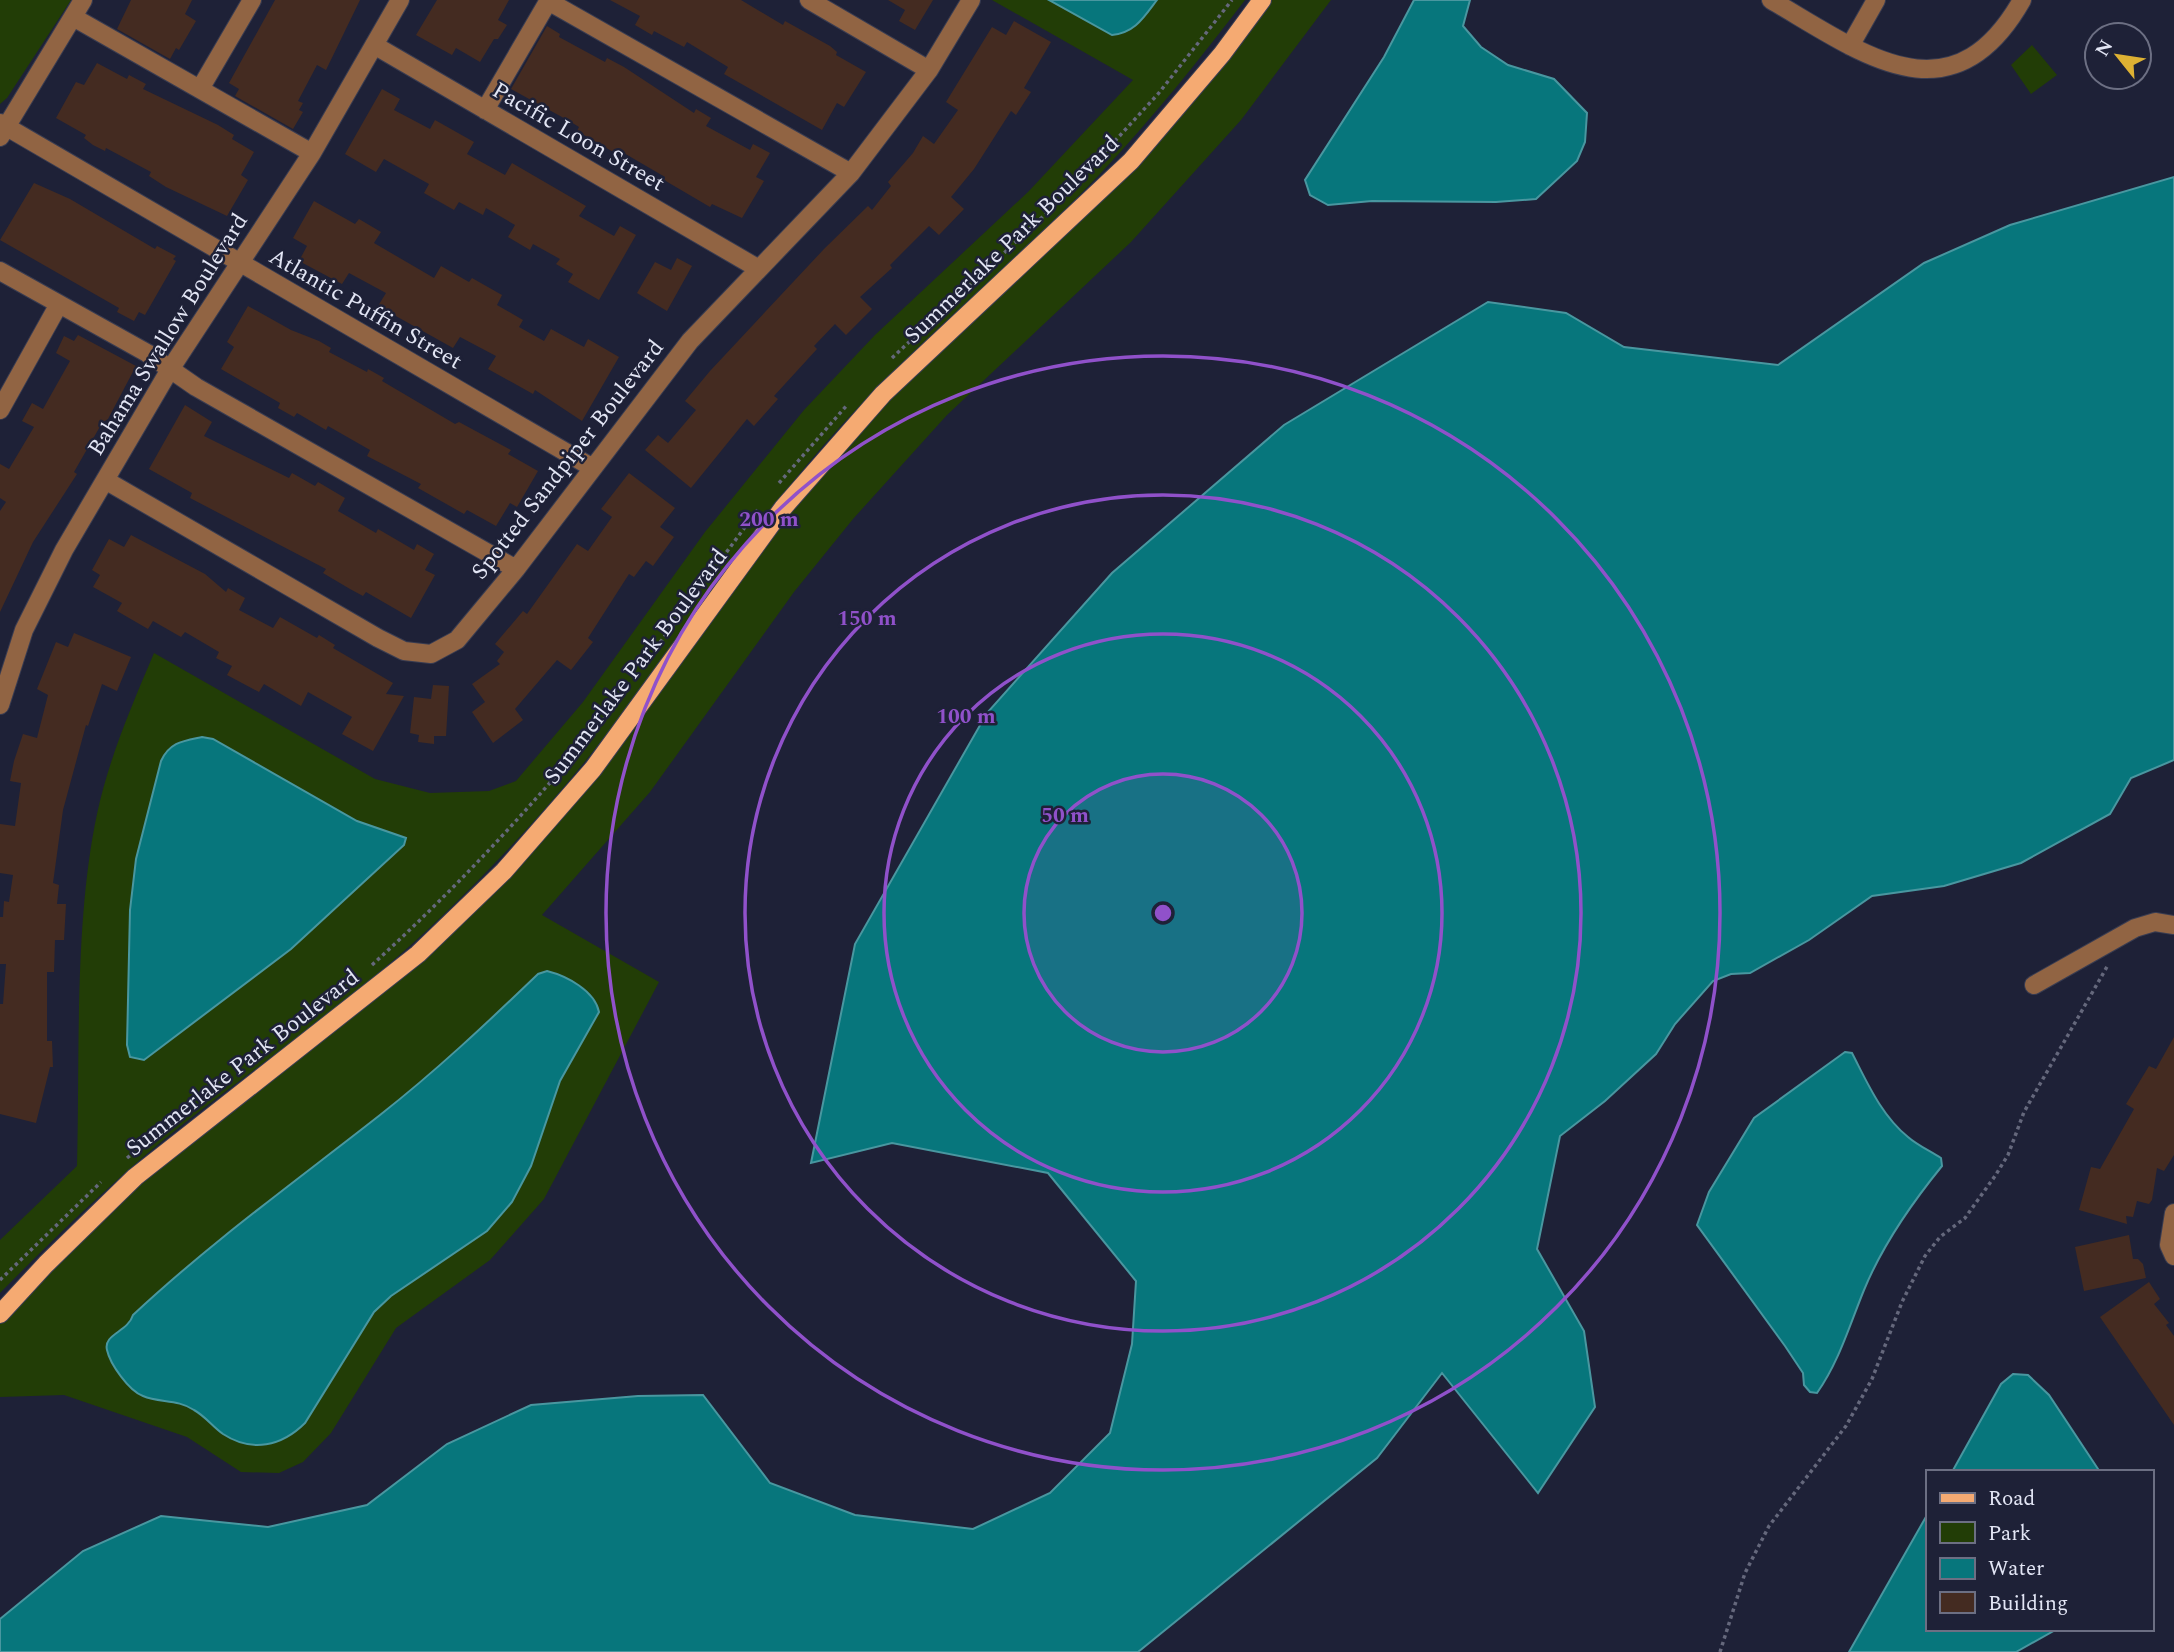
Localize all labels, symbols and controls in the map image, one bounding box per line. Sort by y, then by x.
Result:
north arrow [2083,21,2153,91]
text: N [2088,34,2121,62]
street label: Pacific Loon Street [485,74,671,201]
street label: Summerlake Park Boulevard [896,127,1128,353]
street label: Bahama Swallow Boulevard [79,206,257,463]
street label: Atlantic Puffin Street [262,240,468,379]
street label: Spotted Sandpiper Boulevard [463,332,673,587]
text: 200 m [739,504,799,536]
street label: Summerlake Park Boulevard [536,541,737,792]
text: 150 m [837,603,897,635]
text: 100 m [936,701,996,733]
text: 50 m [1041,800,1089,832]
centre of rings [1151,901,1175,925]
street label: Summerlake Park Boulevard [119,961,367,1166]
legend [1926,1470,2153,1631]
text: Road [1988,1483,2035,1515]
text: Park [1988,1518,2032,1550]
text: Water [1988,1553,2044,1585]
text: Building [1988,1588,2068,1620]

